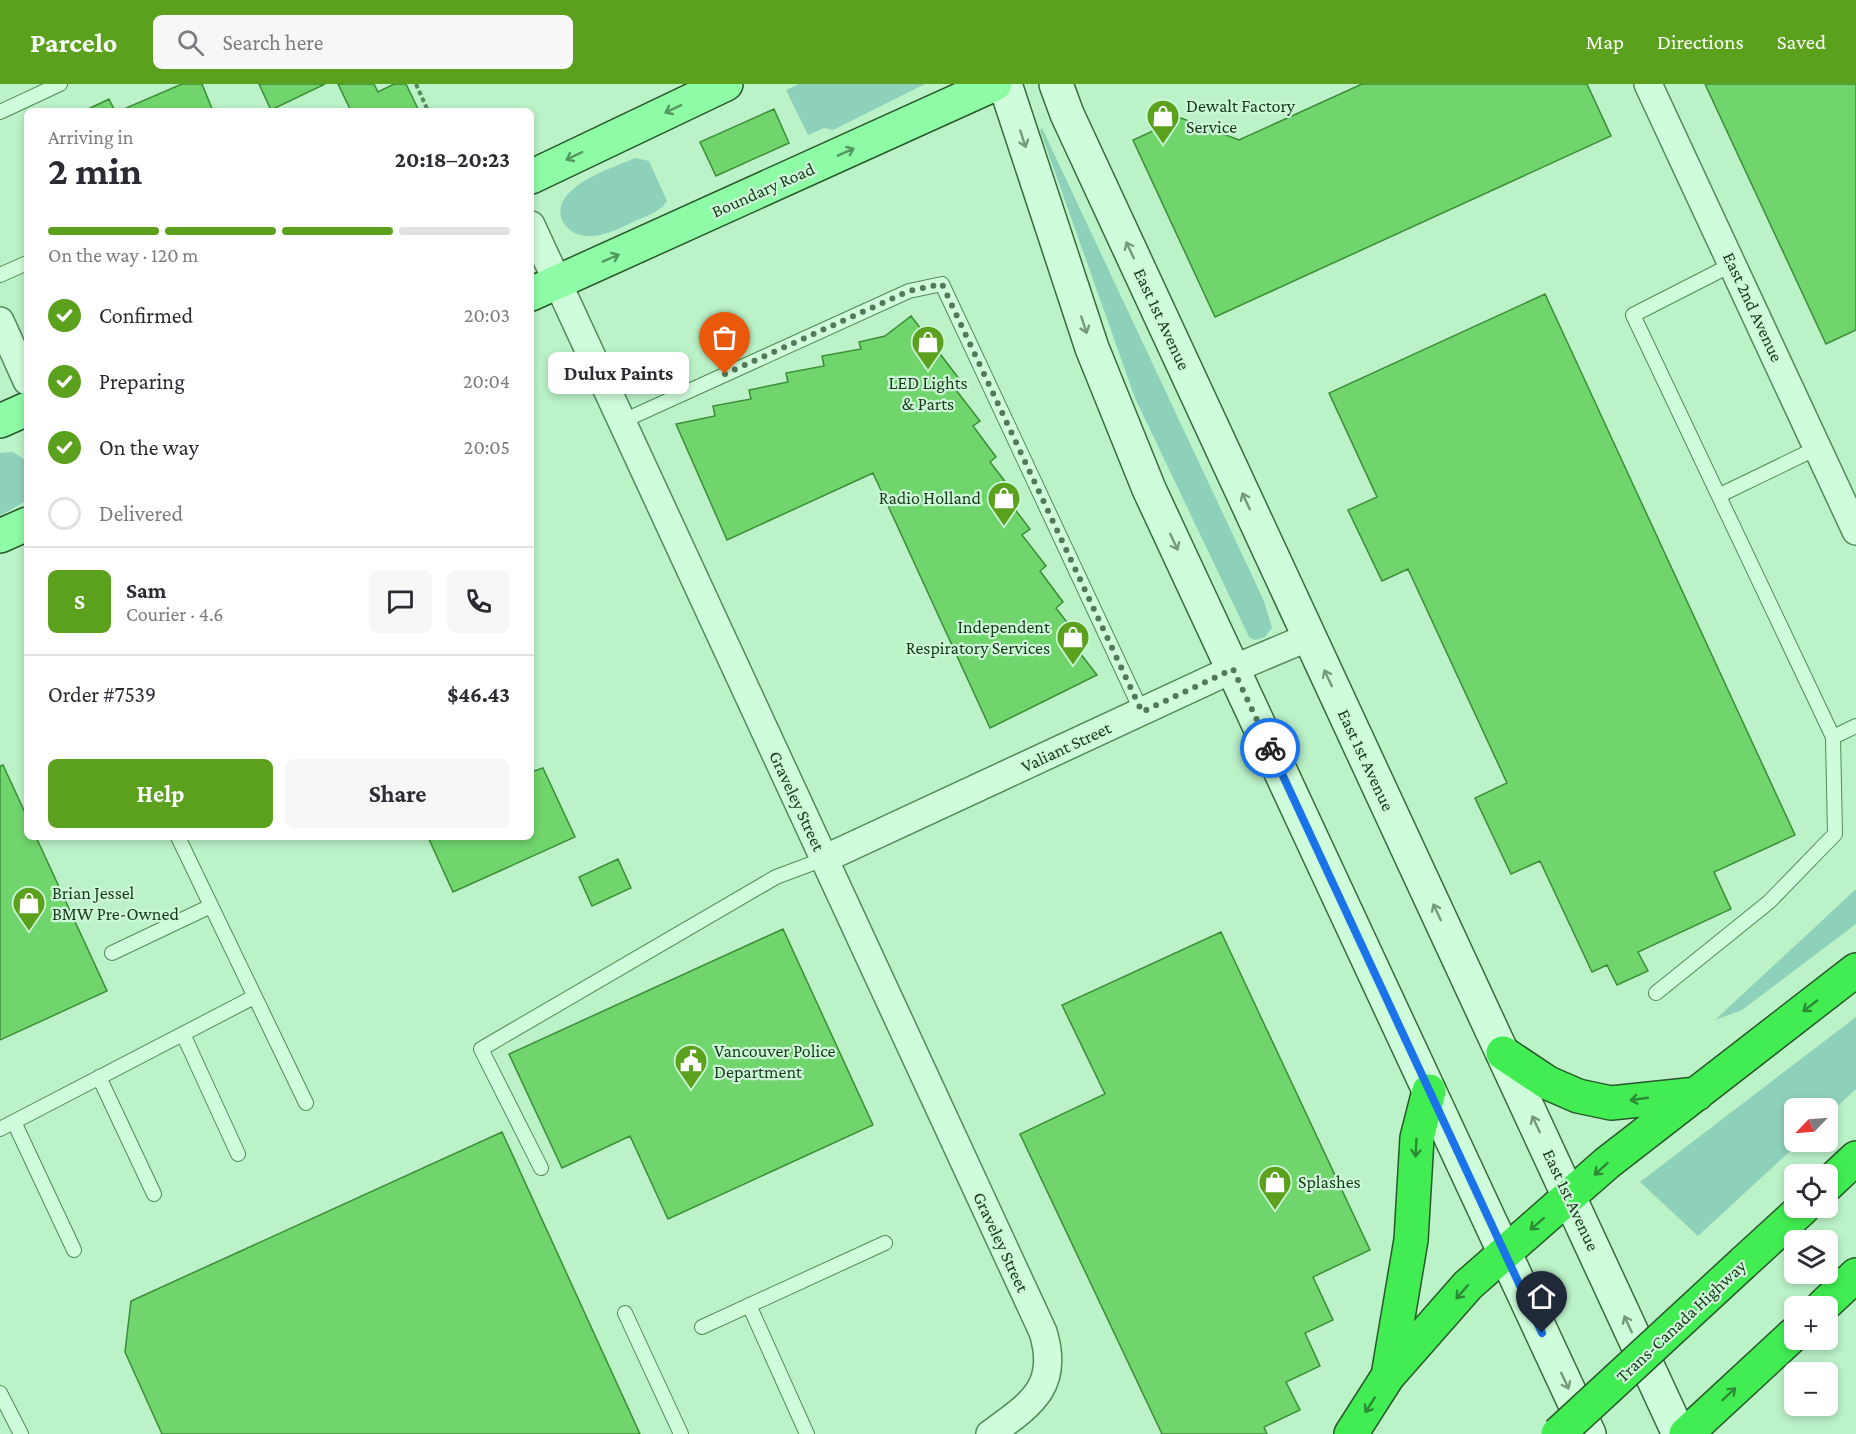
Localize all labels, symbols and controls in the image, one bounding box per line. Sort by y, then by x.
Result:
search box [153,15,573,69]
icon: search [174,26,207,59]
text: Parcelo [30,27,117,58]
text: Search here [222,30,323,55]
text: Map [1586,30,1624,54]
text: Directions [1657,30,1744,54]
text: Saved [1777,30,1826,54]
place label: Dewalt Factory Service [1186,96,1296,137]
shop icon: Dewalt Factory Service [1145,98,1181,145]
one-way arrow [664,104,682,116]
text: Arriving in [48,126,133,148]
one-way arrow [1019,130,1030,148]
one-way arrow [837,146,855,157]
text: 20:18–20:23 [395,147,510,172]
text: 2 min [48,149,142,192]
one-way arrow [566,151,584,163]
street label: Boundary Road [709,158,818,222]
one-way arrow [1124,241,1135,259]
text: On the way · 120 m [48,244,198,266]
street label: East 2nd Avenue [1719,249,1787,365]
one-way arrow [602,252,620,263]
street label: East 1st Avenue [1130,265,1194,373]
icon: check [48,299,81,332]
text: Confirmed [99,303,193,328]
text: 20:03 [464,304,510,326]
pin [699,312,750,374]
one-way arrow [1079,315,1090,334]
icon: bag [708,321,741,354]
shop icon: LED Lights & Parts [910,324,946,371]
callout: Dulux Paints [548,353,689,395]
text: Dulux Paints [564,362,673,384]
icon: check [48,365,81,398]
text: Preparing [99,369,185,394]
text: 20:04 [463,370,510,392]
place label: LED Lights & Parts [888,373,968,414]
icon: check [48,431,81,464]
text: On the way [99,435,199,460]
text: 20:05 [464,436,510,458]
shop icon: Radio Holland [986,480,1022,527]
place label: Radio Holland [879,488,982,508]
one-way arrow [1240,493,1251,511]
text: Delivered [99,501,183,526]
one-way arrow [1169,533,1181,551]
button: chat [369,570,432,633]
button: phone [447,570,510,633]
text: Sam [126,578,166,603]
text: S [74,589,85,614]
text: Courier · 4.6 [126,603,224,625]
place label: Independent Respiratory Services [906,617,1051,658]
shop icon: Independent Respiratory Services [1055,619,1091,666]
one-way arrow [1322,669,1334,687]
text: Order #7539 [48,682,156,707]
text: $46.43 [447,682,510,707]
street label: East 1st Avenue [1334,706,1398,814]
street label: Valiant Street [1018,717,1115,777]
courier [1240,718,1300,778]
icon: bike [1254,732,1287,765]
street label: Graveley Street [765,748,829,855]
button: Help [48,759,273,828]
button: Share [285,759,510,828]
place label: Brian Jessel BMW Pre-Owned [52,883,179,924]
shop icon: Brian Jessel BMW Pre-Owned [11,885,47,932]
one-way arrow [1431,903,1442,921]
one-way arrow [1802,1000,1818,1013]
place label: Vancouver Police Department [714,1041,836,1082]
public building icon: Vancouver Police Department [673,1043,709,1090]
one-way arrow [1630,1093,1649,1104]
north arrow [1784,1098,1838,1152]
map controls [1784,1098,1838,1416]
one-way arrow [1529,1116,1541,1134]
one-way arrow [1410,1137,1421,1157]
street label: East 1st Avenue [1539,1146,1603,1254]
one-way arrow [1594,1162,1609,1176]
shop icon: Splashes [1257,1164,1293,1211]
button: locate [1784,1164,1838,1218]
place label: Splashes [1298,1172,1361,1192]
street label: Graveley Street [969,1189,1033,1296]
one-way arrow [1530,1217,1545,1231]
button: layers [1784,1230,1838,1284]
street label: Trans-Canada Highway [1612,1255,1751,1386]
pin [1516,1271,1567,1333]
icon: home [1525,1280,1558,1313]
one-way arrow [1455,1284,1469,1299]
button: + [1784,1296,1838,1350]
one-way arrow [1622,1315,1634,1333]
button: − [1784,1362,1838,1416]
one-way arrow [1559,1372,1571,1390]
one-way arrow [1721,1387,1736,1402]
one-way arrow [1363,1396,1375,1413]

